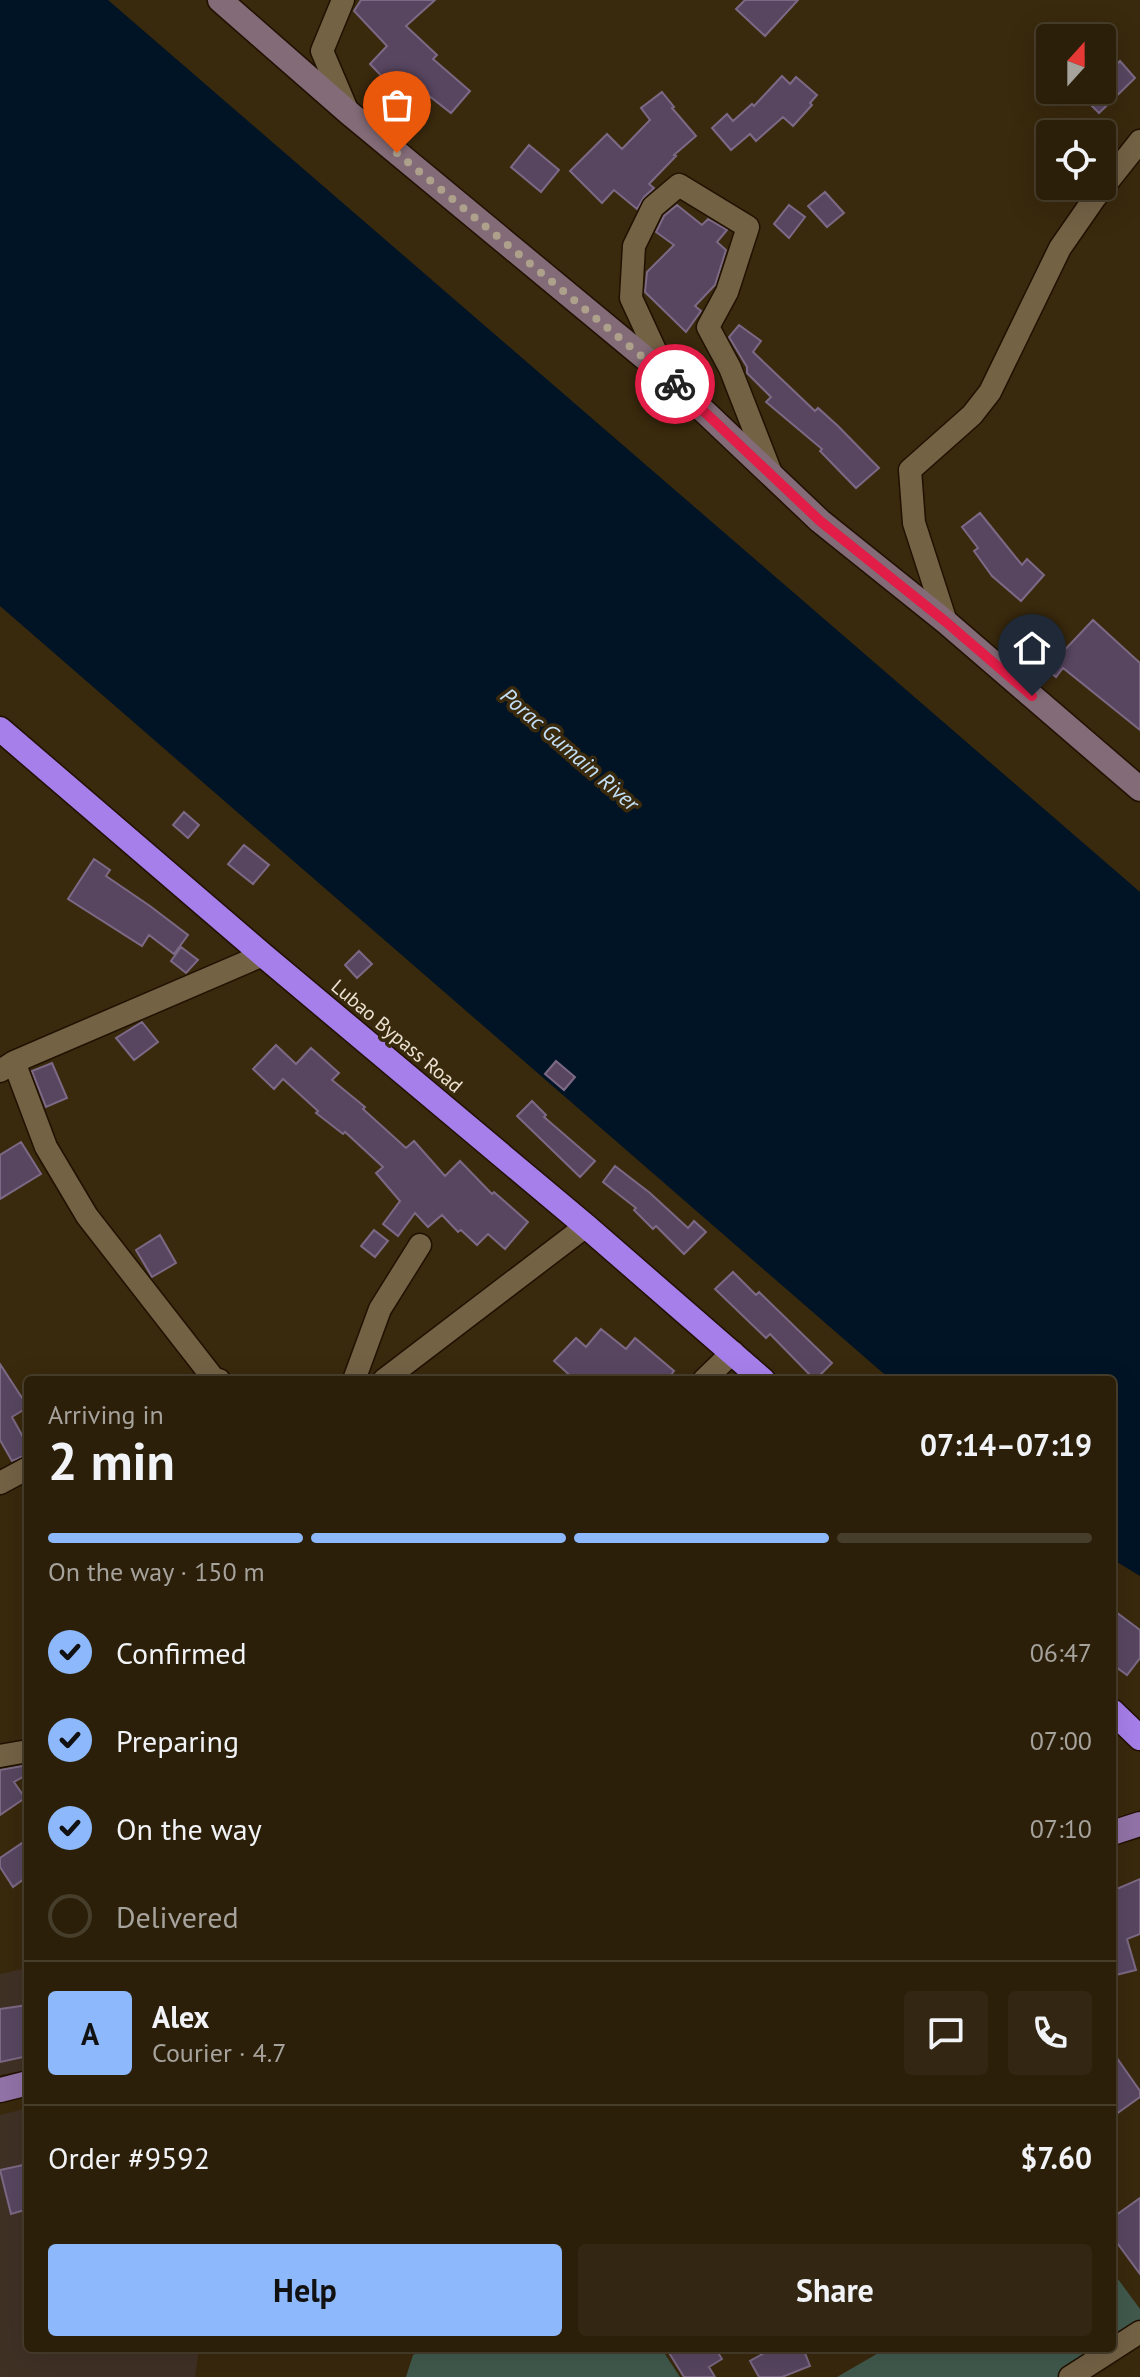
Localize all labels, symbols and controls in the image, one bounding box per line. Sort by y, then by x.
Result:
north arrow [1036,24,1116,104]
map controls [1036,24,1116,200]
pin [363,71,431,153]
icon: bag [375,83,419,127]
button: locate [1036,120,1116,200]
courier [635,344,715,424]
icon: bike [653,362,697,406]
pin [998,614,1066,696]
icon: home [1010,626,1054,670]
water label: Porac Gumain River [495,681,646,818]
street label: Lubao Bypass Road [326,973,468,1099]
text: Arriving in [48,1398,164,1431]
text: 07:14–07:19 [920,1425,1092,1464]
text: 2 min [48,1427,175,1494]
text: On the way · 150 m [48,1555,265,1588]
icon: check [48,1630,92,1674]
text: Confirmed [116,1633,247,1672]
text: 06:47 [1030,1636,1092,1669]
icon: check [48,1718,92,1762]
text: Preparing [116,1721,239,1760]
text: 07:00 [1030,1724,1092,1757]
icon: check [48,1806,92,1850]
text: On the way [116,1809,262,1848]
text: 07:10 [1030,1812,1092,1845]
text: Delivered [116,1897,239,1936]
button: chat [904,1991,988,2075]
button: phone [1008,1991,1092,2075]
text: Alex [152,1997,209,2036]
text: A [81,2014,99,2053]
text: Courier · 4.7 [152,2036,286,2069]
text: Order #9592 [48,2138,210,2177]
text: $7.60 [1020,2138,1092,2177]
button: Help [48,2244,562,2336]
button: Share [578,2244,1092,2336]

